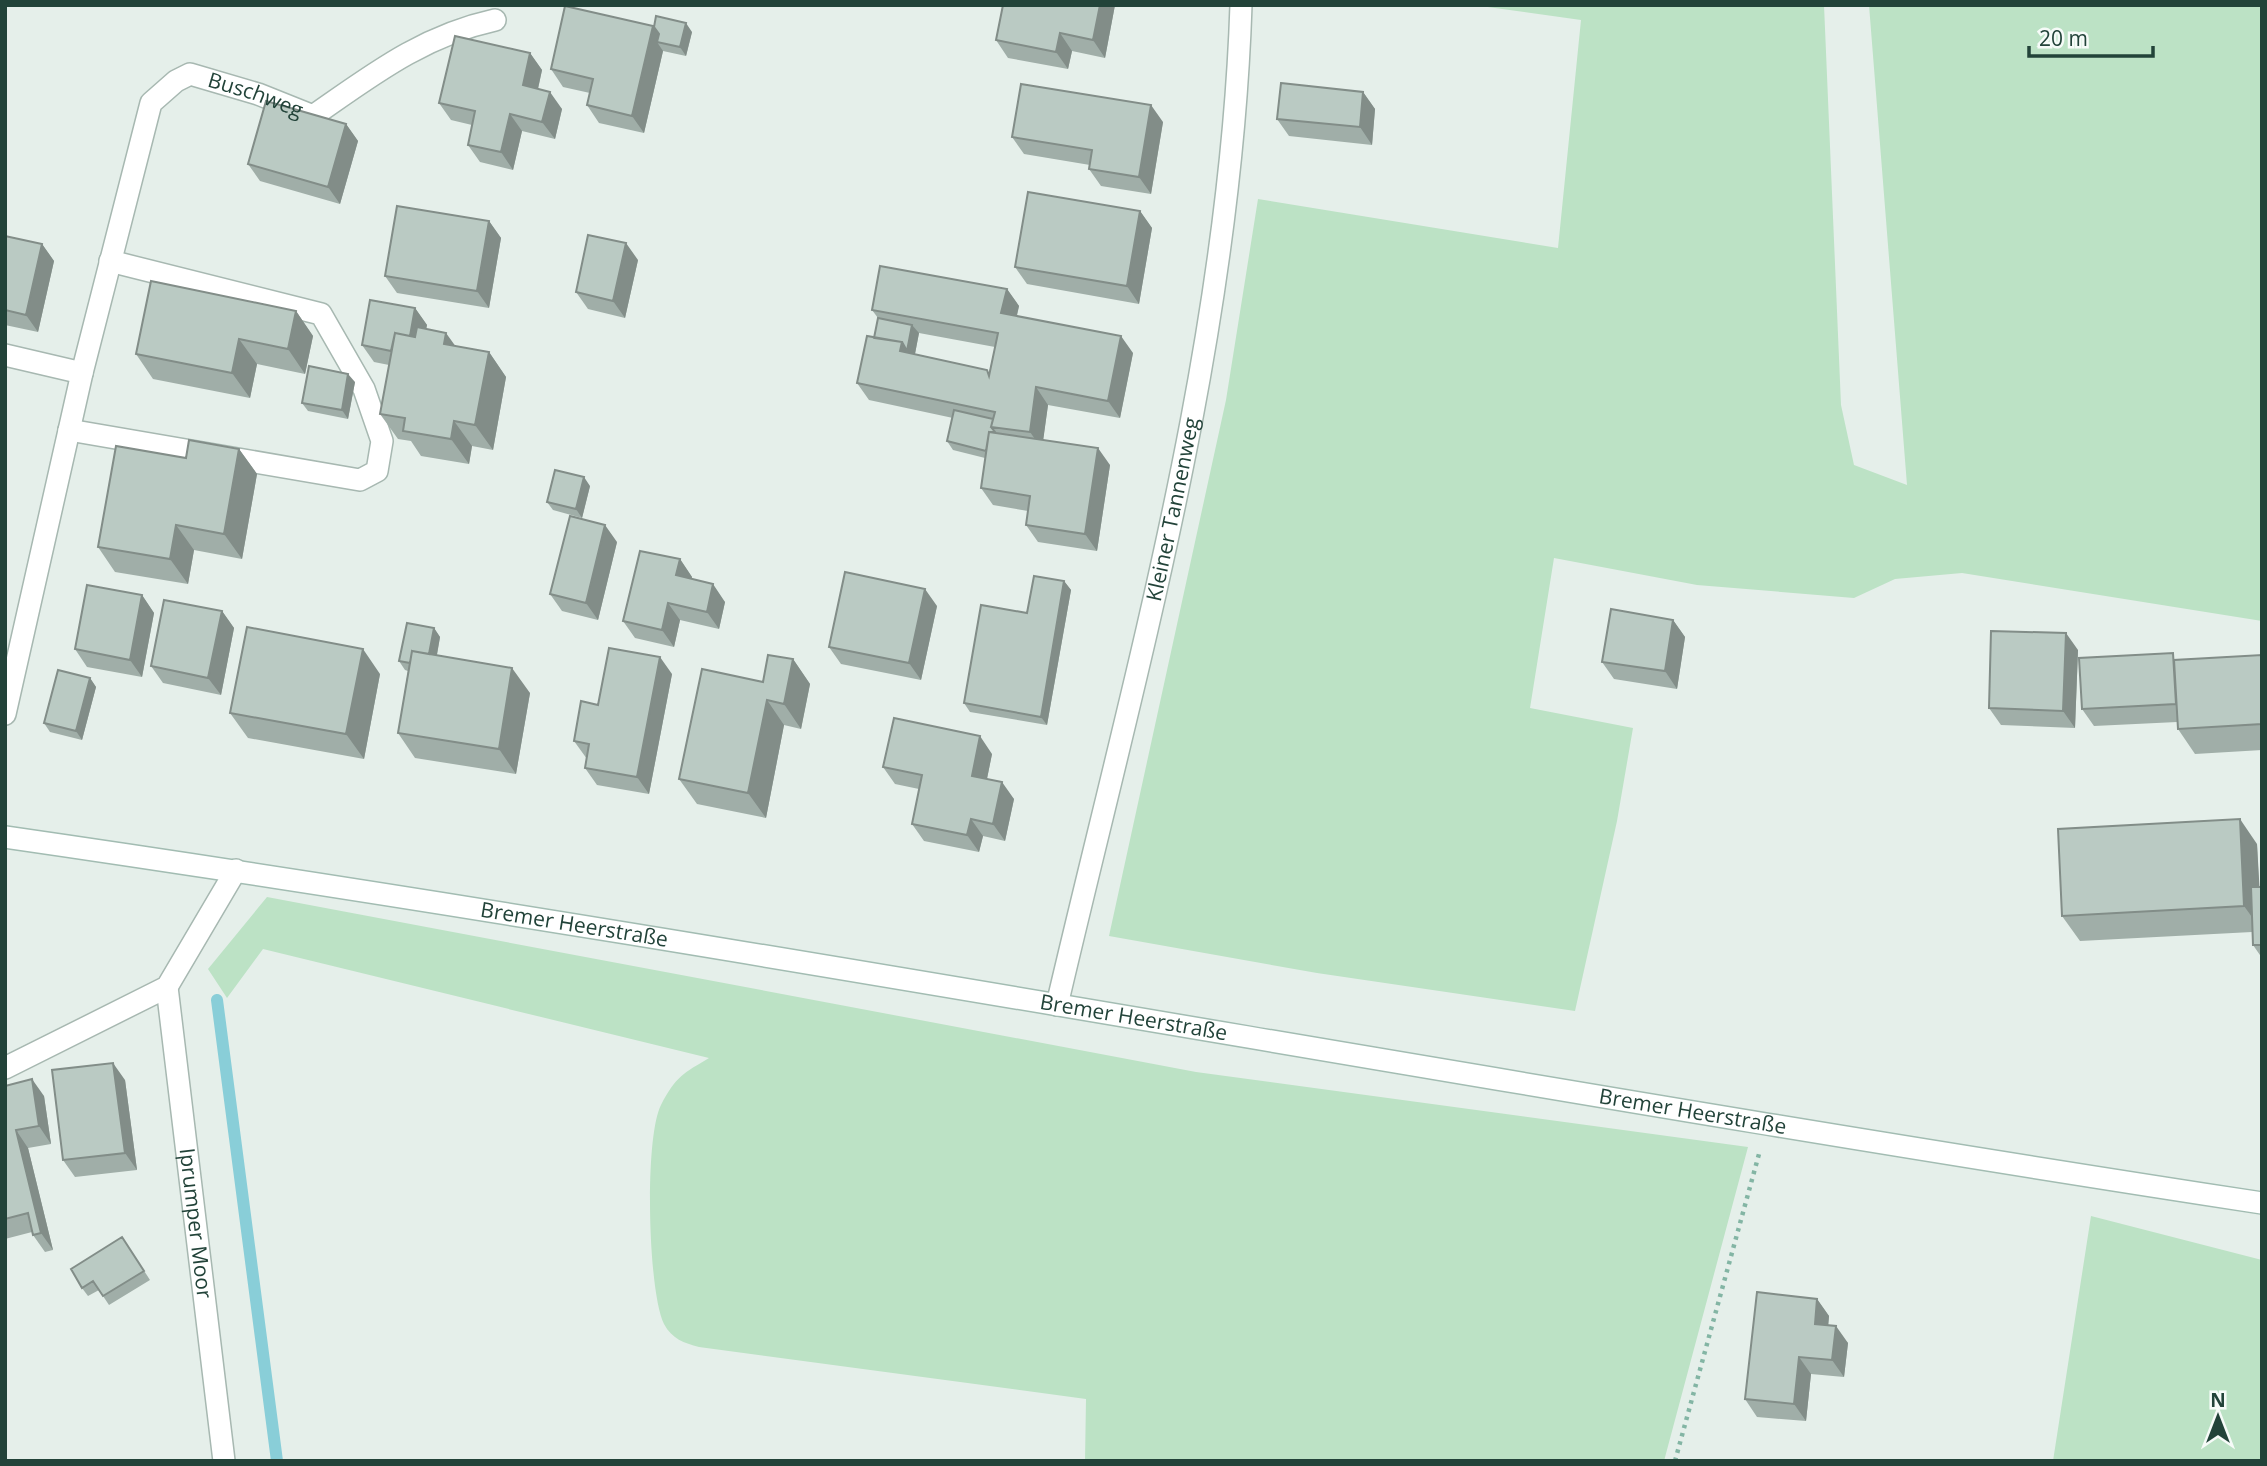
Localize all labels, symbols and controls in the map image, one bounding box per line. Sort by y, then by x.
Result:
scale bar [2029,14,2153,58]
text: 20 m [2039,24,2088,52]
street label: Buschweg [205,65,308,124]
street label: Kleiner Tannenweg [1139,415,1205,604]
street label: Bremer Heerstraße [479,895,670,953]
street label: Bremer Heerstraße [1038,987,1230,1046]
street label: Bremer Heerstraße [1597,1081,1789,1140]
street label: Iprumper Moor [173,1146,219,1300]
north arrow [2183,1382,2253,1452]
text: N [2210,1387,2226,1413]

